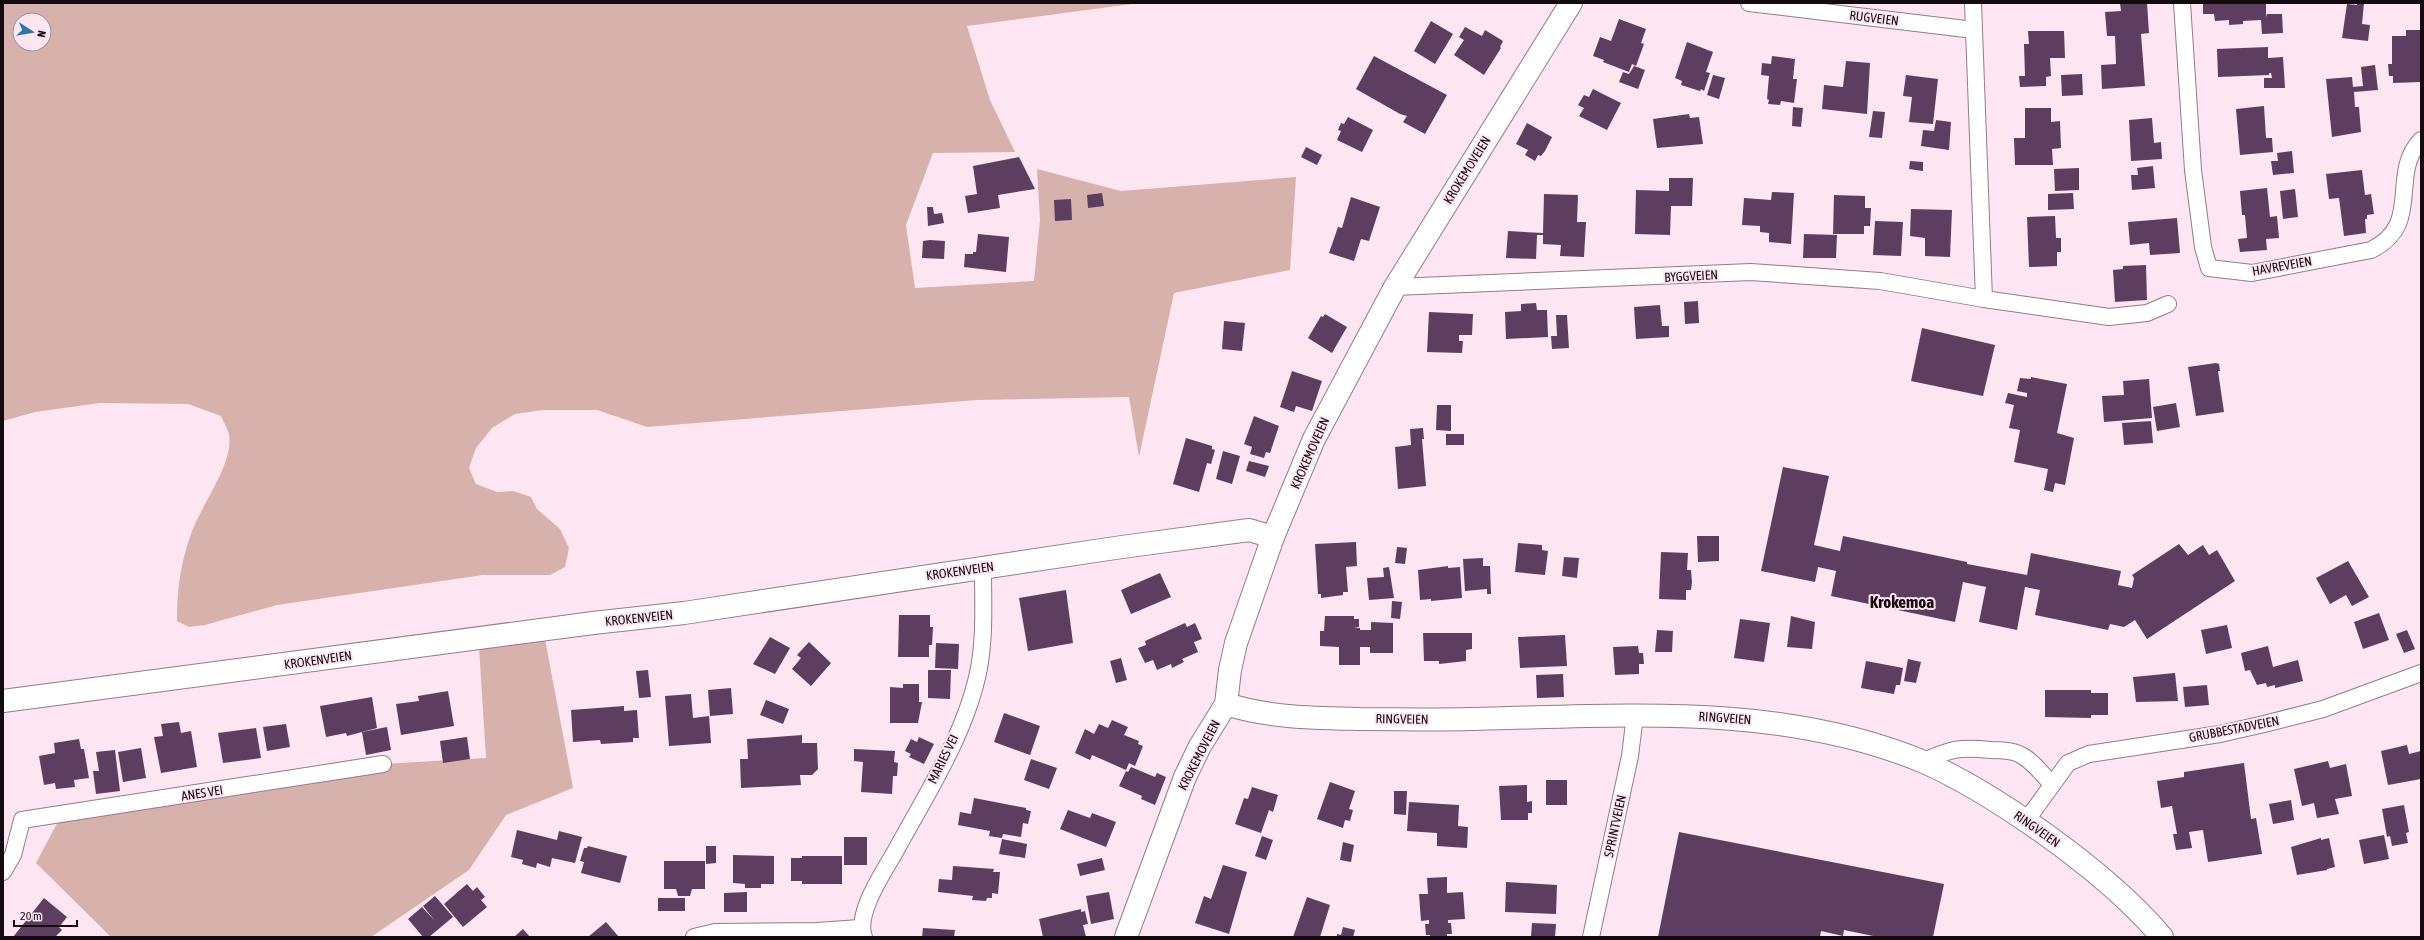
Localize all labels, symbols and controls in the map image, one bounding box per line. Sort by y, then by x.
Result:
street label: RUGVEIEN [1849,8,1899,28]
north arrow [12,12,52,52]
text: N [35,30,48,39]
street label: KROKEMOVEIEN [1440,133,1494,207]
street label: HAVREVEIEN [2251,253,2313,279]
street label: BYGGVEIEN [1664,267,1718,285]
street label: KROKEMOVEIEN [1288,415,1332,491]
street label: KROKENVEIEN [925,559,995,583]
district label: Krokemoa [1870,592,1934,612]
street label: KROKENVEIEN [604,607,674,629]
street label: KROKENVEIEN [283,648,353,672]
street label: RINGVEIEN [1698,709,1752,727]
street label: RINGVEIEN [1375,711,1429,727]
street label: GRUBBESTADVEIEN [2188,713,2280,745]
street label: KROKEMOVEIEN [1175,717,1223,793]
street label: MARIES VEI [925,732,961,786]
street label: ANES VEI [180,782,224,804]
street label: SPRINTVEIEN [1601,793,1629,859]
street label: RINGVEIEN [2011,808,2063,850]
scale bar [14,902,77,928]
text: 20 m [20,909,42,923]

